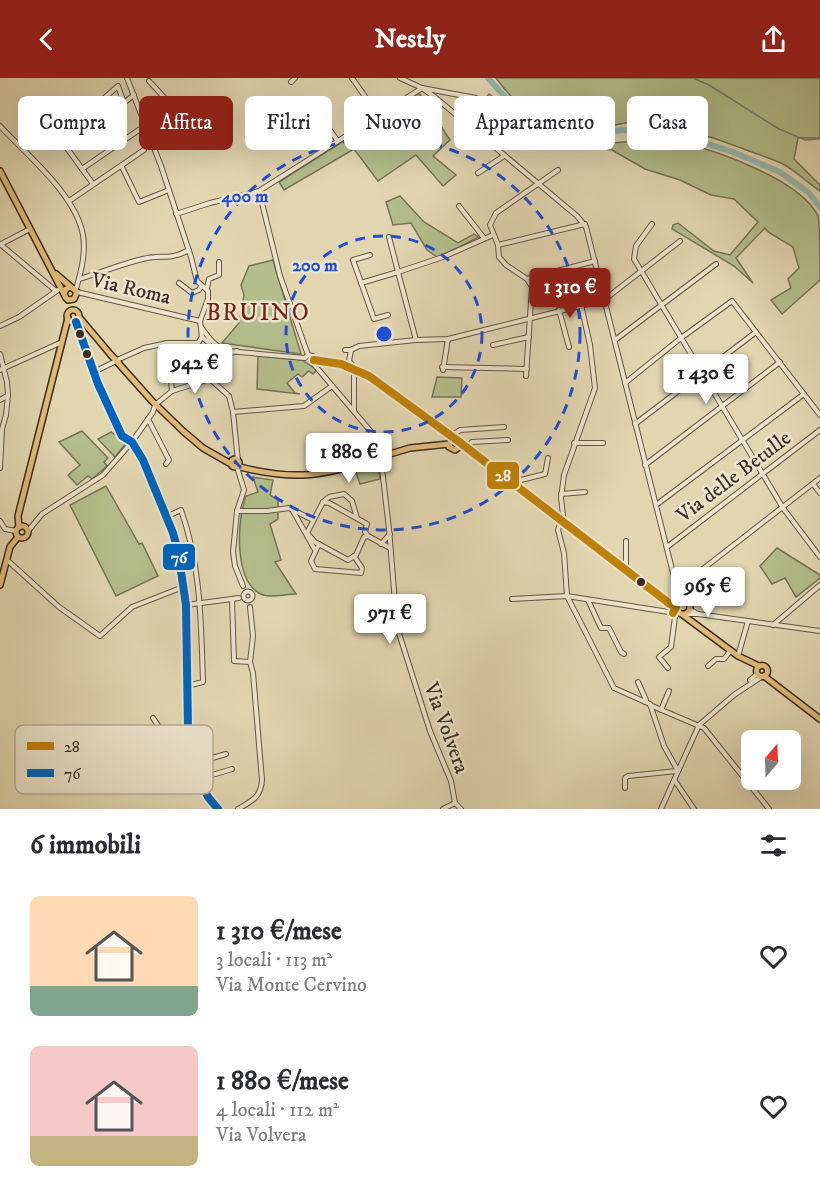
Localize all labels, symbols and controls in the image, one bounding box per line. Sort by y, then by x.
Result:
text: Nestly [374,22,446,56]
icon: back [30,23,63,56]
icon: share [757,23,790,56]
chip: Compra [18,96,127,150]
chip: Affitta [139,96,233,150]
chip: Filtri [245,96,332,150]
chip: Nuovo [344,96,442,150]
chip: Appartamento [454,96,615,150]
chip: Casa [627,96,708,150]
text: 400 m [220,186,269,208]
text: 200 m [292,255,338,277]
street label: Via Roma [88,267,173,311]
pin: 1 310 € [515,268,625,319]
text: 1 310 € [543,275,597,300]
district label: BRUINO [206,298,310,328]
centre of rings [374,324,394,344]
unlabelled marker [74,328,86,340]
pin: 942 € [153,344,237,395]
unlabelled marker [81,348,93,360]
text: 942 € [171,351,219,376]
pin: 1 430 € [651,354,761,405]
text: 1 430 € [677,361,735,386]
street label: Via delle Betulle [671,425,797,529]
pin: 1 880 € [294,433,404,484]
text: 1 880 € [320,440,378,465]
line badge: 28 [486,461,520,490]
text: 28 [495,466,511,486]
line badge: 76 [162,543,196,571]
text: 76 [171,548,189,568]
pin: 965 € [666,567,750,618]
text: 965 € [685,574,731,599]
unlabelled marker [635,576,647,588]
pin: 971 € [348,594,432,645]
text: 971 € [368,601,412,626]
street label: Via Volvera [417,678,474,777]
legend [15,725,213,794]
north arrow [741,730,801,790]
map controls [741,730,801,790]
text: 28 [64,737,80,757]
text: 76 [64,764,81,784]
text: 6 immobili [30,829,141,862]
icon: filters [757,829,790,862]
text: 1 310 €/mese [216,915,342,948]
icon: home [78,920,150,992]
icon: heart [757,940,790,973]
text: 3 locali · 113 m² [216,948,332,973]
text: Via Monte Cervino [216,973,367,998]
text: 1 880 €/mese [216,1065,349,1098]
icon: home [78,1070,150,1142]
icon: heart [757,1090,790,1123]
text: 4 locali · 112 m² [216,1098,339,1123]
text: Via Volvera [216,1123,307,1148]

